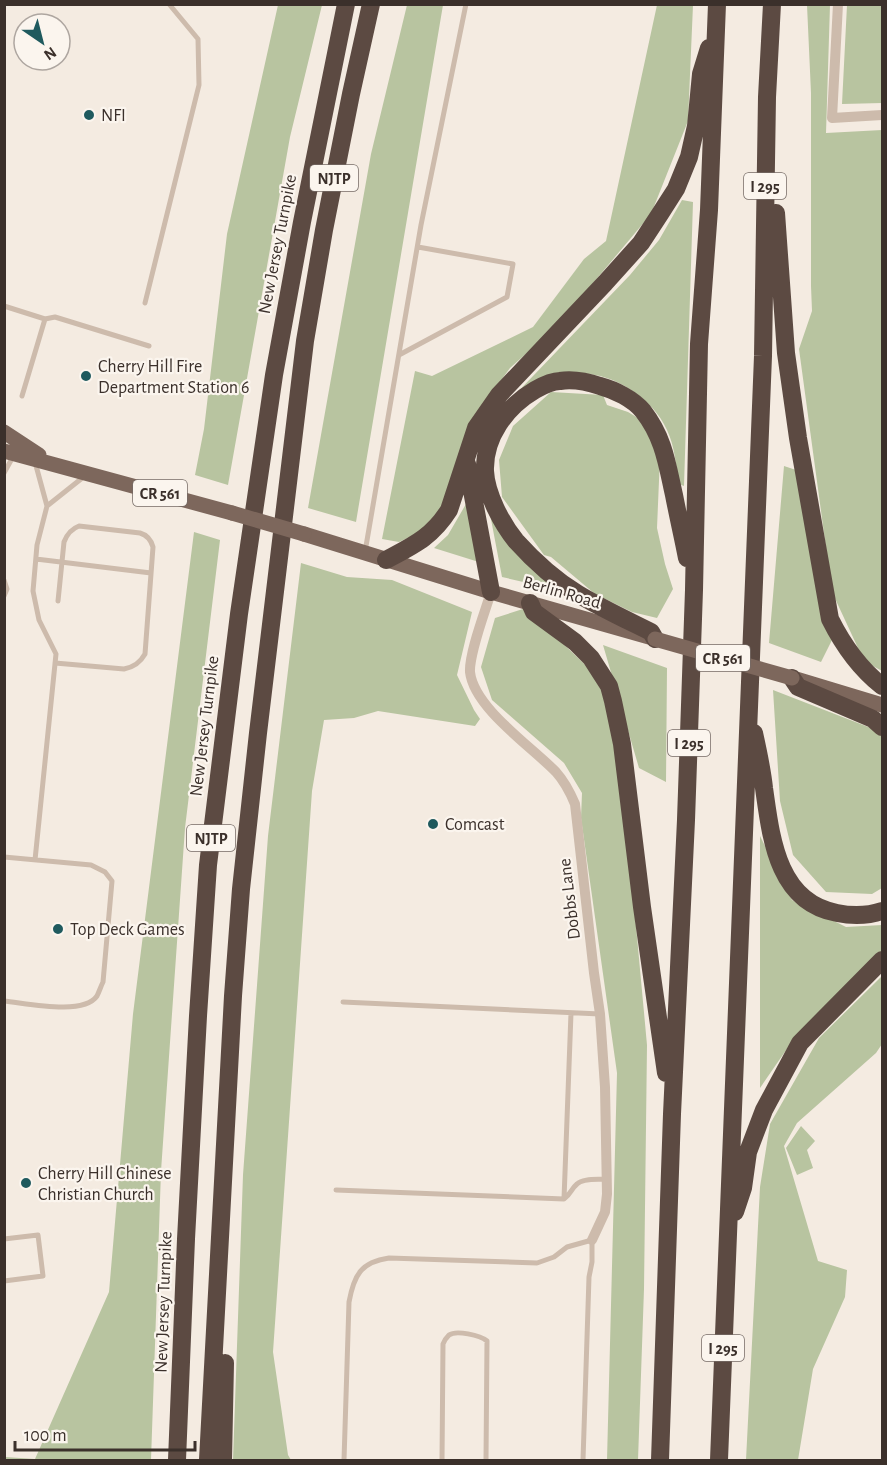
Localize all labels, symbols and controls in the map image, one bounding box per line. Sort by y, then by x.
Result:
north arrow [12,12,72,72]
text: N [41,44,59,63]
place label: NFI [101,107,126,125]
marker: NFI [82,108,96,122]
road number: NJTP [310,165,358,191]
street label: New Jersey Turnpike [256,173,300,315]
road number: I 295 [744,173,786,199]
place label: Cherry Hill Fire Department Station 6 [98,358,250,397]
marker: Cherry Hill Fire Department Station 6 [79,369,93,383]
road number: CR 561 [133,480,187,506]
street label: Berlin Road [521,573,603,613]
road number: CR 561 [696,645,750,671]
street label: New Jersey Turnpike [187,655,223,797]
road number: I 295 [668,730,710,756]
place label: Comcast [445,816,505,834]
marker: Comcast [426,817,440,831]
road number: NJTP [187,825,235,851]
street label: Dobbs Lane [556,857,584,941]
place label: Top Deck Games [70,921,185,939]
marker: Top Deck Games [51,922,65,936]
place label: Cherry Hill Chinese Christian Church [38,1165,172,1204]
marker: Cherry Hill Chinese Christian Church [19,1176,33,1190]
street label: New Jersey Turnpike [153,1231,175,1373]
road number: I 295 [702,1335,744,1361]
scale bar [15,1414,195,1452]
text: 100 m [24,1427,67,1445]

